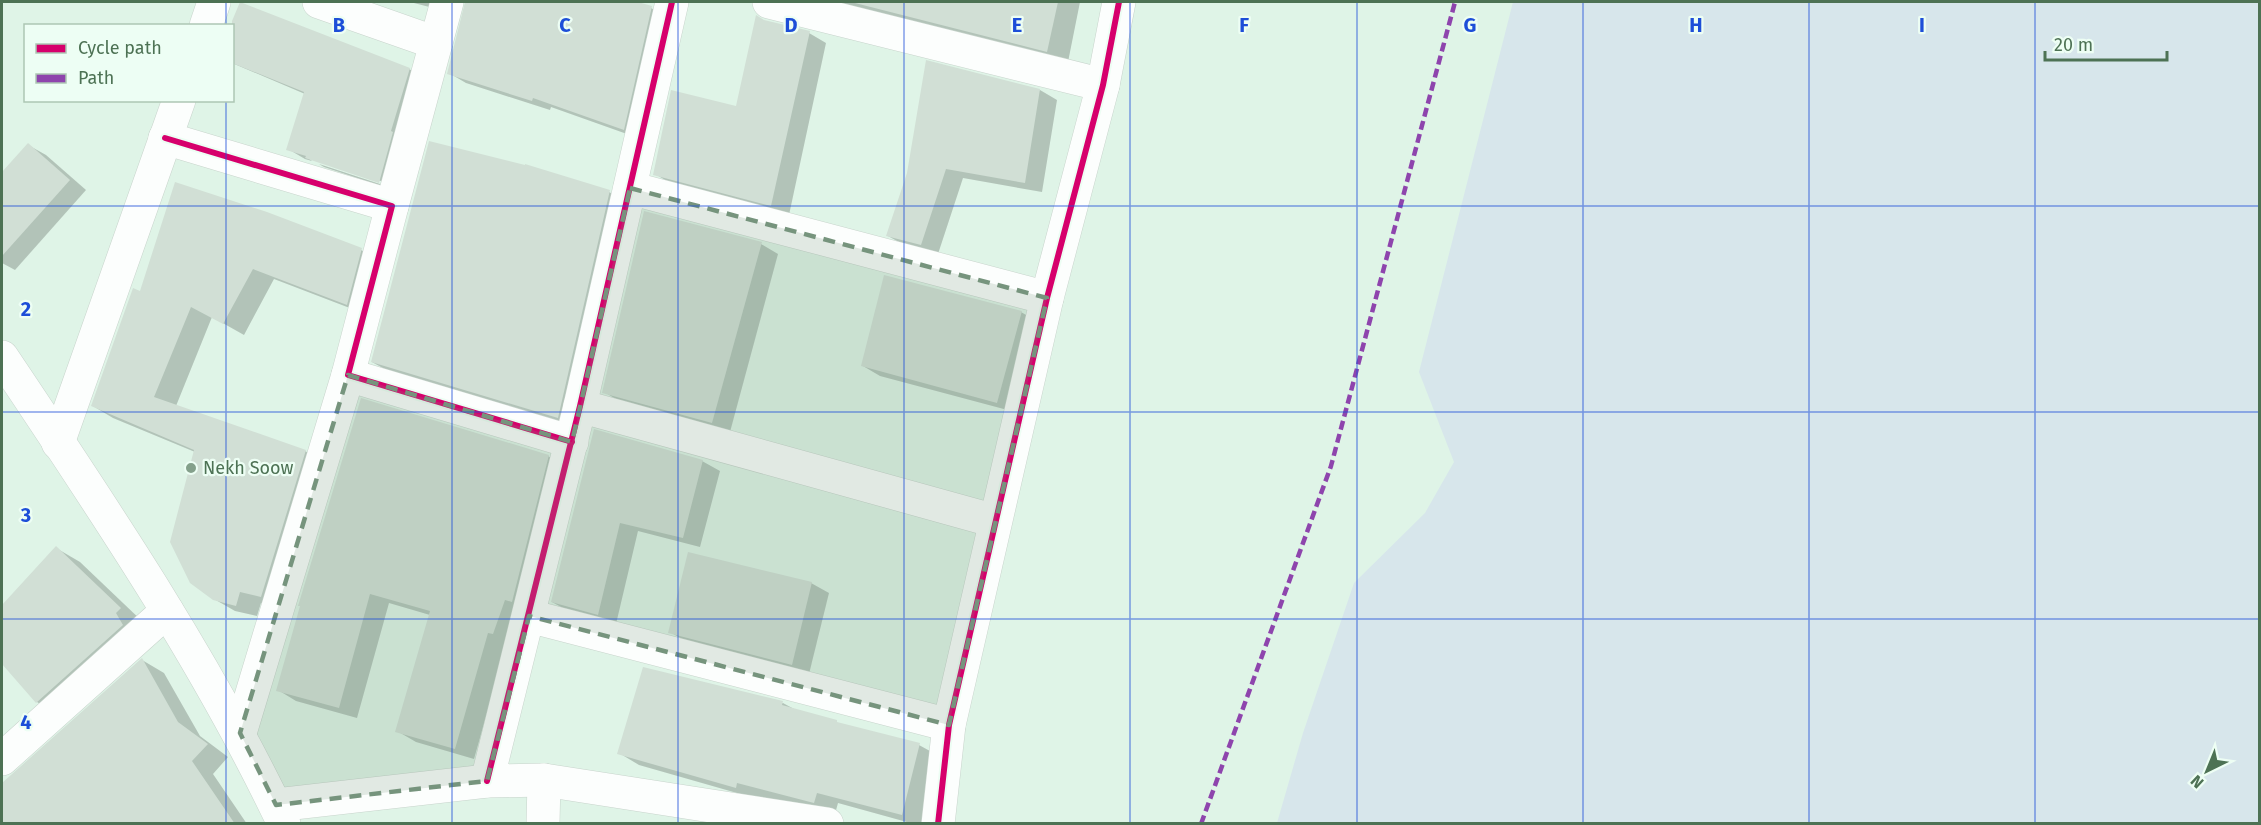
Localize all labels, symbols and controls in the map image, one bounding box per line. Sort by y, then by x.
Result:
text: B [333,13,345,37]
text: C [559,13,571,37]
text: D [784,13,798,37]
text: E [1012,13,1022,37]
text: F [1239,13,1249,37]
text: G [1464,13,1476,37]
text: H [1689,13,1703,37]
text: I [1919,13,1925,37]
legend [24,24,234,102]
scale bar [2045,24,2166,62]
text: 20 m [2054,34,2093,56]
text: Cycle path [78,37,162,59]
text: Path [78,67,114,89]
text: 2 [21,297,31,321]
place label: Nekh Soow [203,457,293,479]
marker: Nekh Soow [184,461,198,475]
text: 3 [20,503,31,527]
text: 4 [20,710,32,734]
north arrow [2177,741,2237,801]
text: N [2187,771,2207,792]

